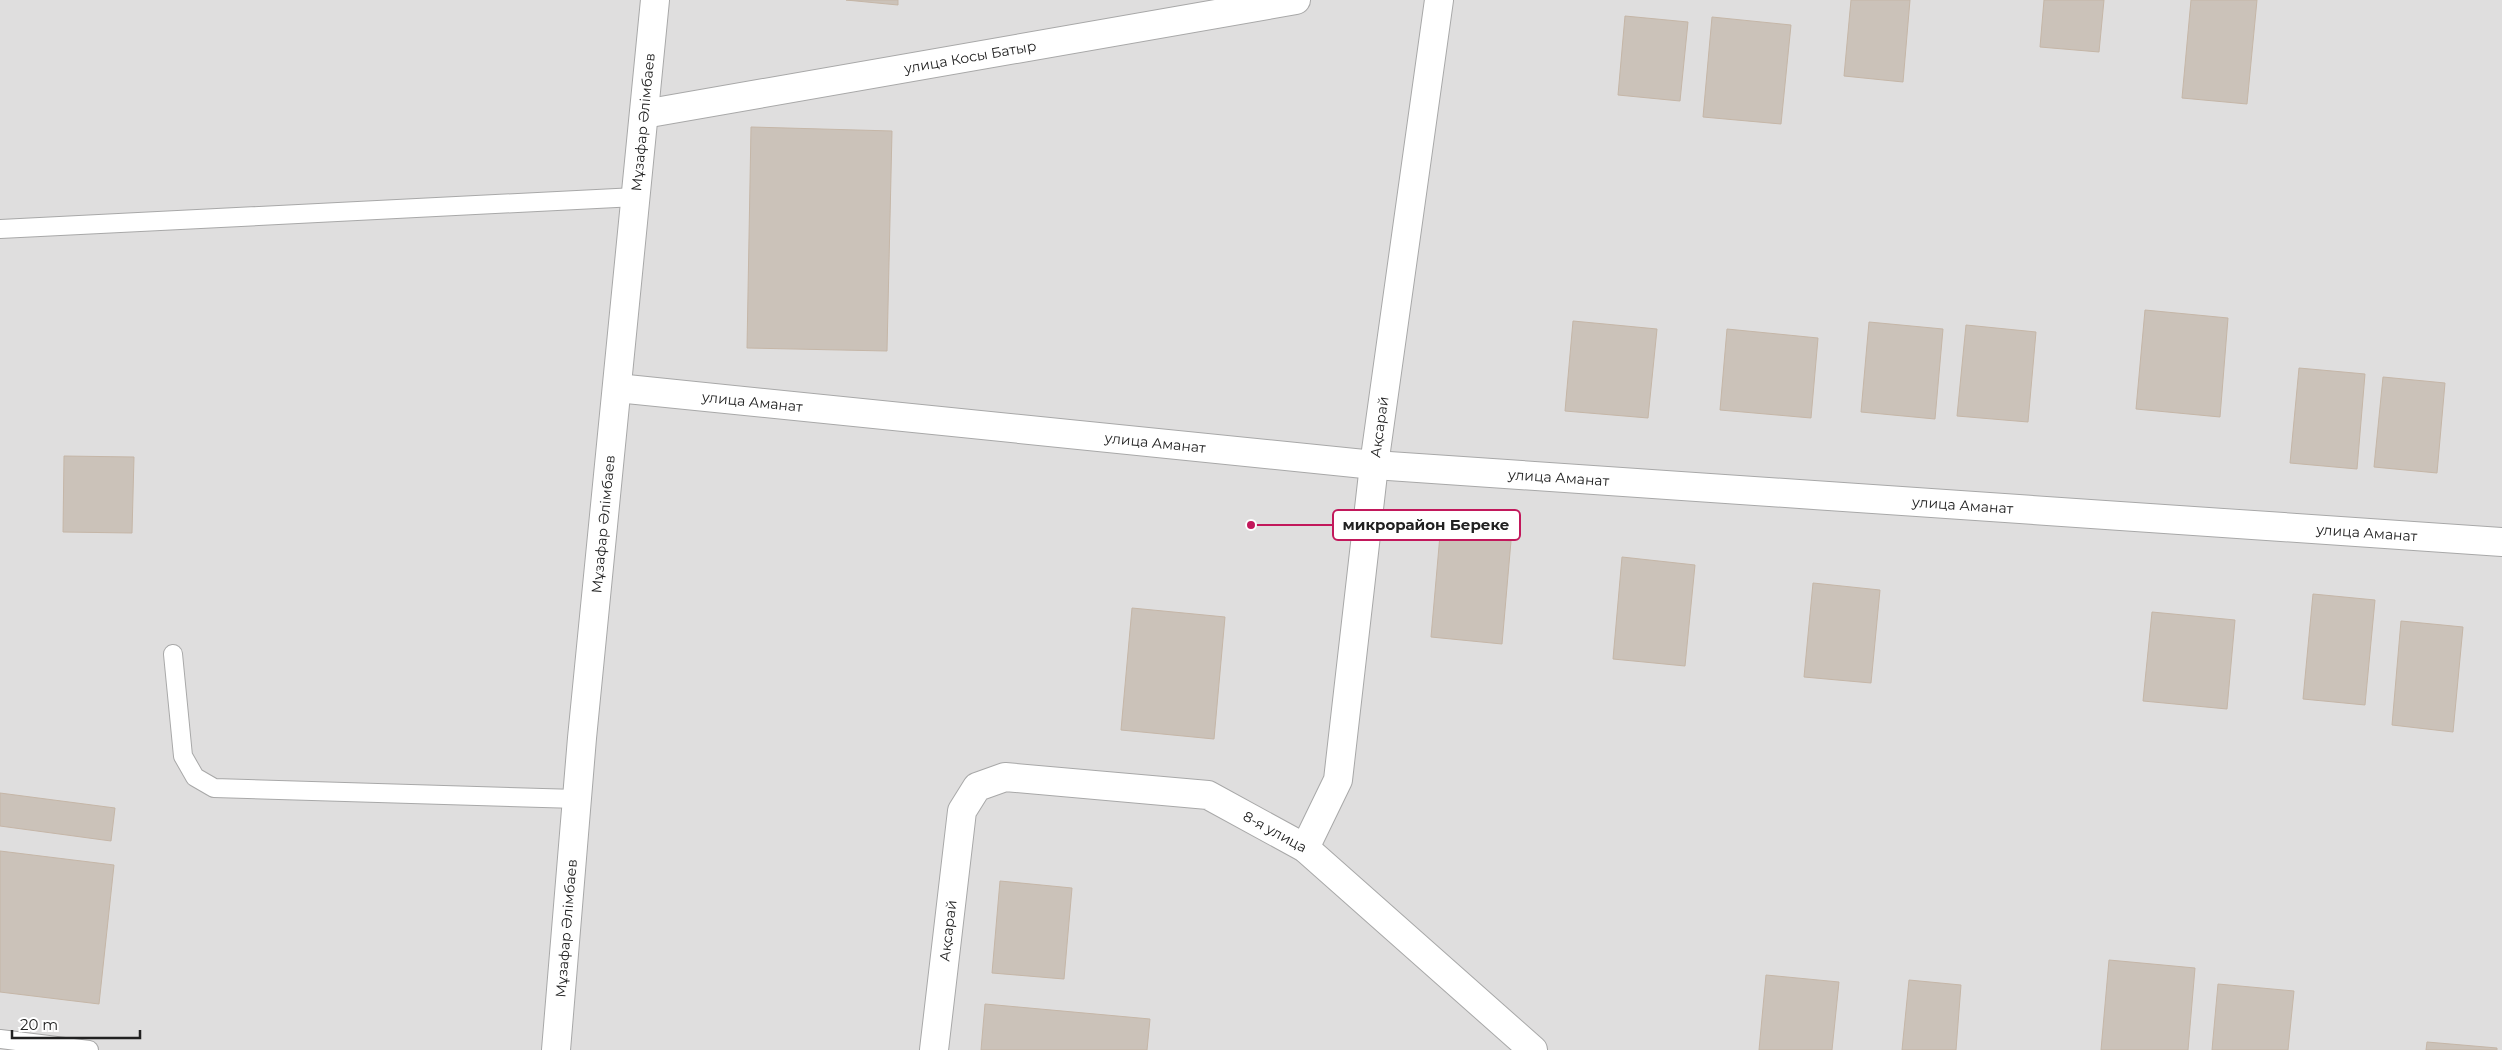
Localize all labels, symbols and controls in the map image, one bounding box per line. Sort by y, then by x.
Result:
street label: улица Косы Батыр [902,37,1038,78]
street label: Мұзафар Әлімбаев [627,52,659,192]
street label: улица Аманат [700,388,804,416]
street label: Ақсарай [1366,395,1393,459]
street label: улица Аманат [1103,429,1207,457]
street label: Мұзафар Әлімбаев [587,454,619,594]
street label: улица Аманат [1507,465,1610,490]
street label: улица Аманат [1911,493,2014,518]
callout: микрорайон Береке [1333,510,1520,540]
text: микрорайон Береке [1343,515,1510,534]
street label: улица Аманат [2315,520,2418,545]
street label: 8-я улица [1240,807,1310,856]
street label: Мұзафар Әлімбаев [551,858,581,998]
street label: Ақсарай [935,899,960,963]
scale bar [12,1008,140,1040]
text: 20 m [20,1015,58,1034]

